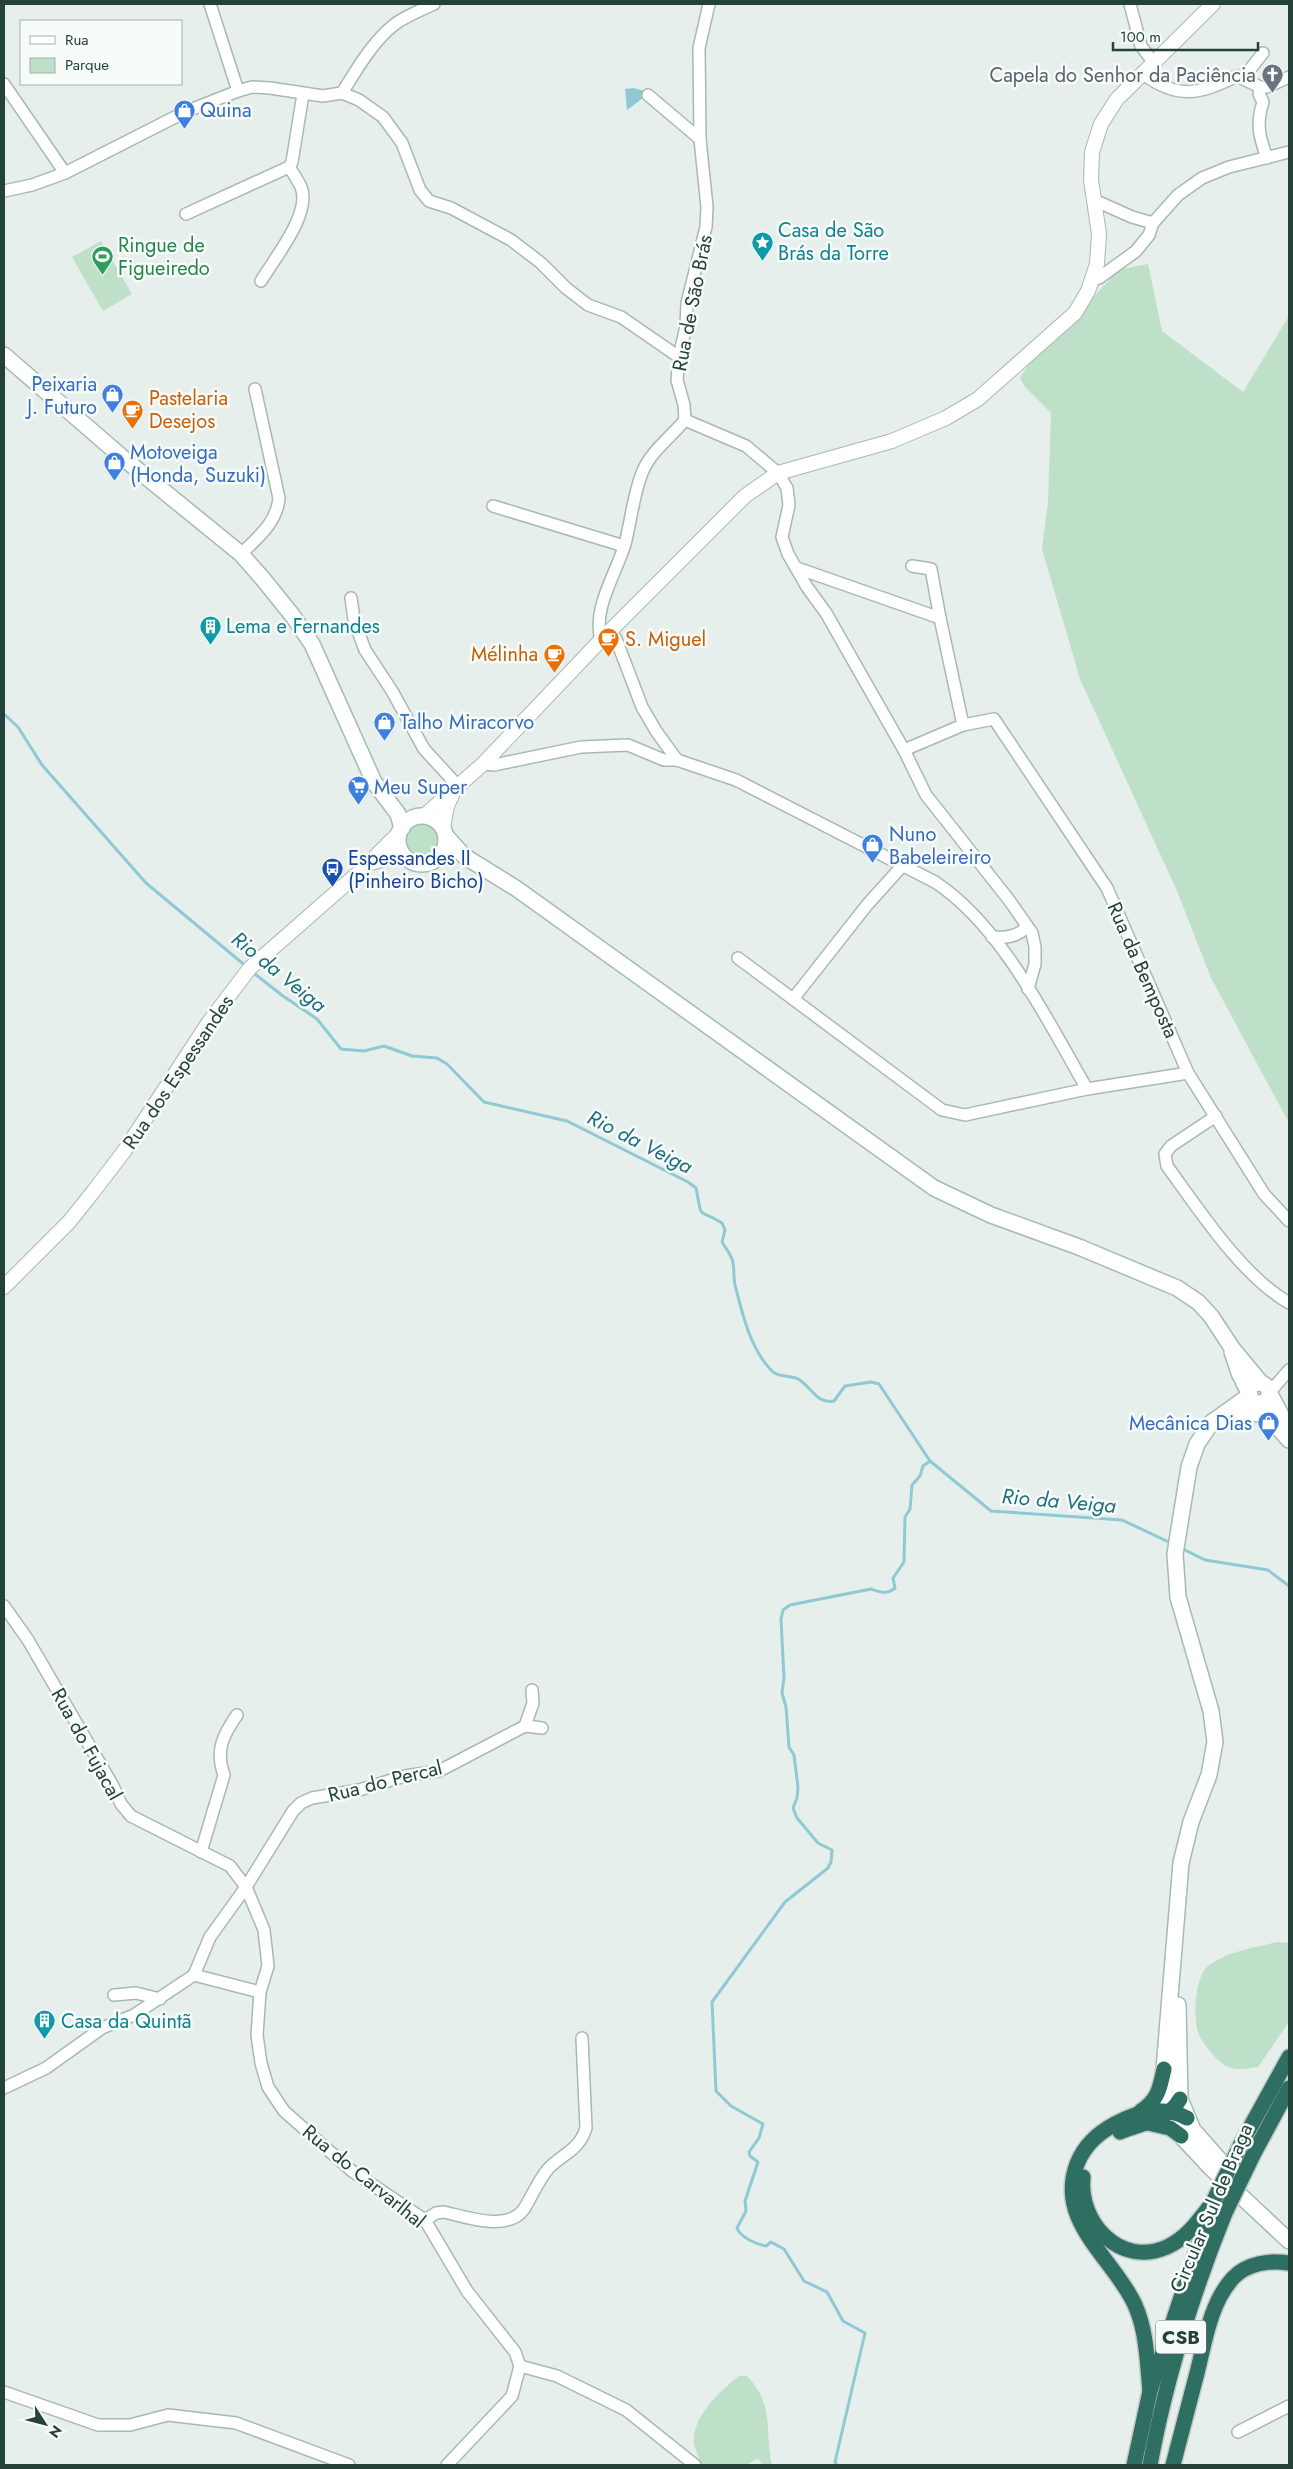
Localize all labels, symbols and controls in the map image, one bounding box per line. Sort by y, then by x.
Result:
legend [20,20,182,85]
scale bar [1113,20,1258,52]
text: 100 m [1120,26,1161,48]
text: Rua [65,29,89,51]
text: Parque [65,54,109,76]
place label: Capela do Senhor da Paciência [989,61,1256,90]
church icon: Capela do Senhor da Paciência [1260,63,1284,94]
place label: Quina [200,96,252,125]
shop icon: Quina [172,98,196,129]
place label: Casa de São Brás da Torre [778,216,889,268]
place icon: Casa de São Brás da Torre [750,230,774,261]
place label: Ringue de Figueiredo [118,231,210,283]
street label: Rua de São Brás [665,232,720,374]
sports icon: Ringue de Figueiredo [90,244,114,275]
place label: Peixaria J. Futuro [24,370,97,422]
shop icon: Peixaria J. Futuro [101,383,125,414]
place label: Pastelaria Desejos [149,384,228,436]
cafe icon: Pastelaria Desejos [121,398,145,429]
place label: Motoveiga (Honda, Suzuki) [130,438,266,490]
shop icon: Motoveiga (Honda, Suzuki) [102,451,126,482]
place label: Lema e Fernandes [226,612,380,641]
building icon: Lema e Fernandes [198,614,222,645]
place label: S. Miguel [625,625,706,654]
cafe icon: S. Miguel [597,627,621,658]
place label: Mélinha [471,640,538,669]
cafe icon: Mélinha [542,642,566,673]
place label: Talho Miracorvo [400,708,534,737]
shop icon: Talho Miracorvo [372,710,396,741]
place label: Meu Super [374,773,467,802]
supermarket icon: Meu Super [346,775,370,806]
place label: Nuno Babeleireiro [889,820,991,872]
shop icon: Nuno Babeleireiro [861,833,885,864]
place label: Espessandes II (Pinheiro Bicho) [348,844,484,896]
bus stop icon: Espessandes II (Pinheiro Bicho) [320,857,344,888]
street label: Rua da Bemposta [1100,898,1186,1043]
water label: Rio da Veiga [225,924,333,1020]
street label: Rua dos Espessandes [116,989,241,1155]
water label: Rio da Veiga [582,1103,698,1182]
place label: Mecânica Dias [1129,1409,1252,1438]
shop icon: Mecânica Dias [1256,1411,1280,1442]
water label: Rio da Veiga [1001,1481,1118,1521]
street label: Rua do Fujacal [44,1683,129,1806]
street label: Rua do Percal [325,1753,445,1810]
place label: Casa da Quintã [61,2007,192,2036]
building icon: Casa da Quintã [33,2009,57,2040]
street label: Rua do Carvarlhal [296,2118,431,2235]
street label: Circular Sul de Braga [1163,2119,1260,2297]
road number: CSB [1156,2320,1206,2354]
north arrow [20,2399,70,2449]
text: N [44,2421,67,2442]

